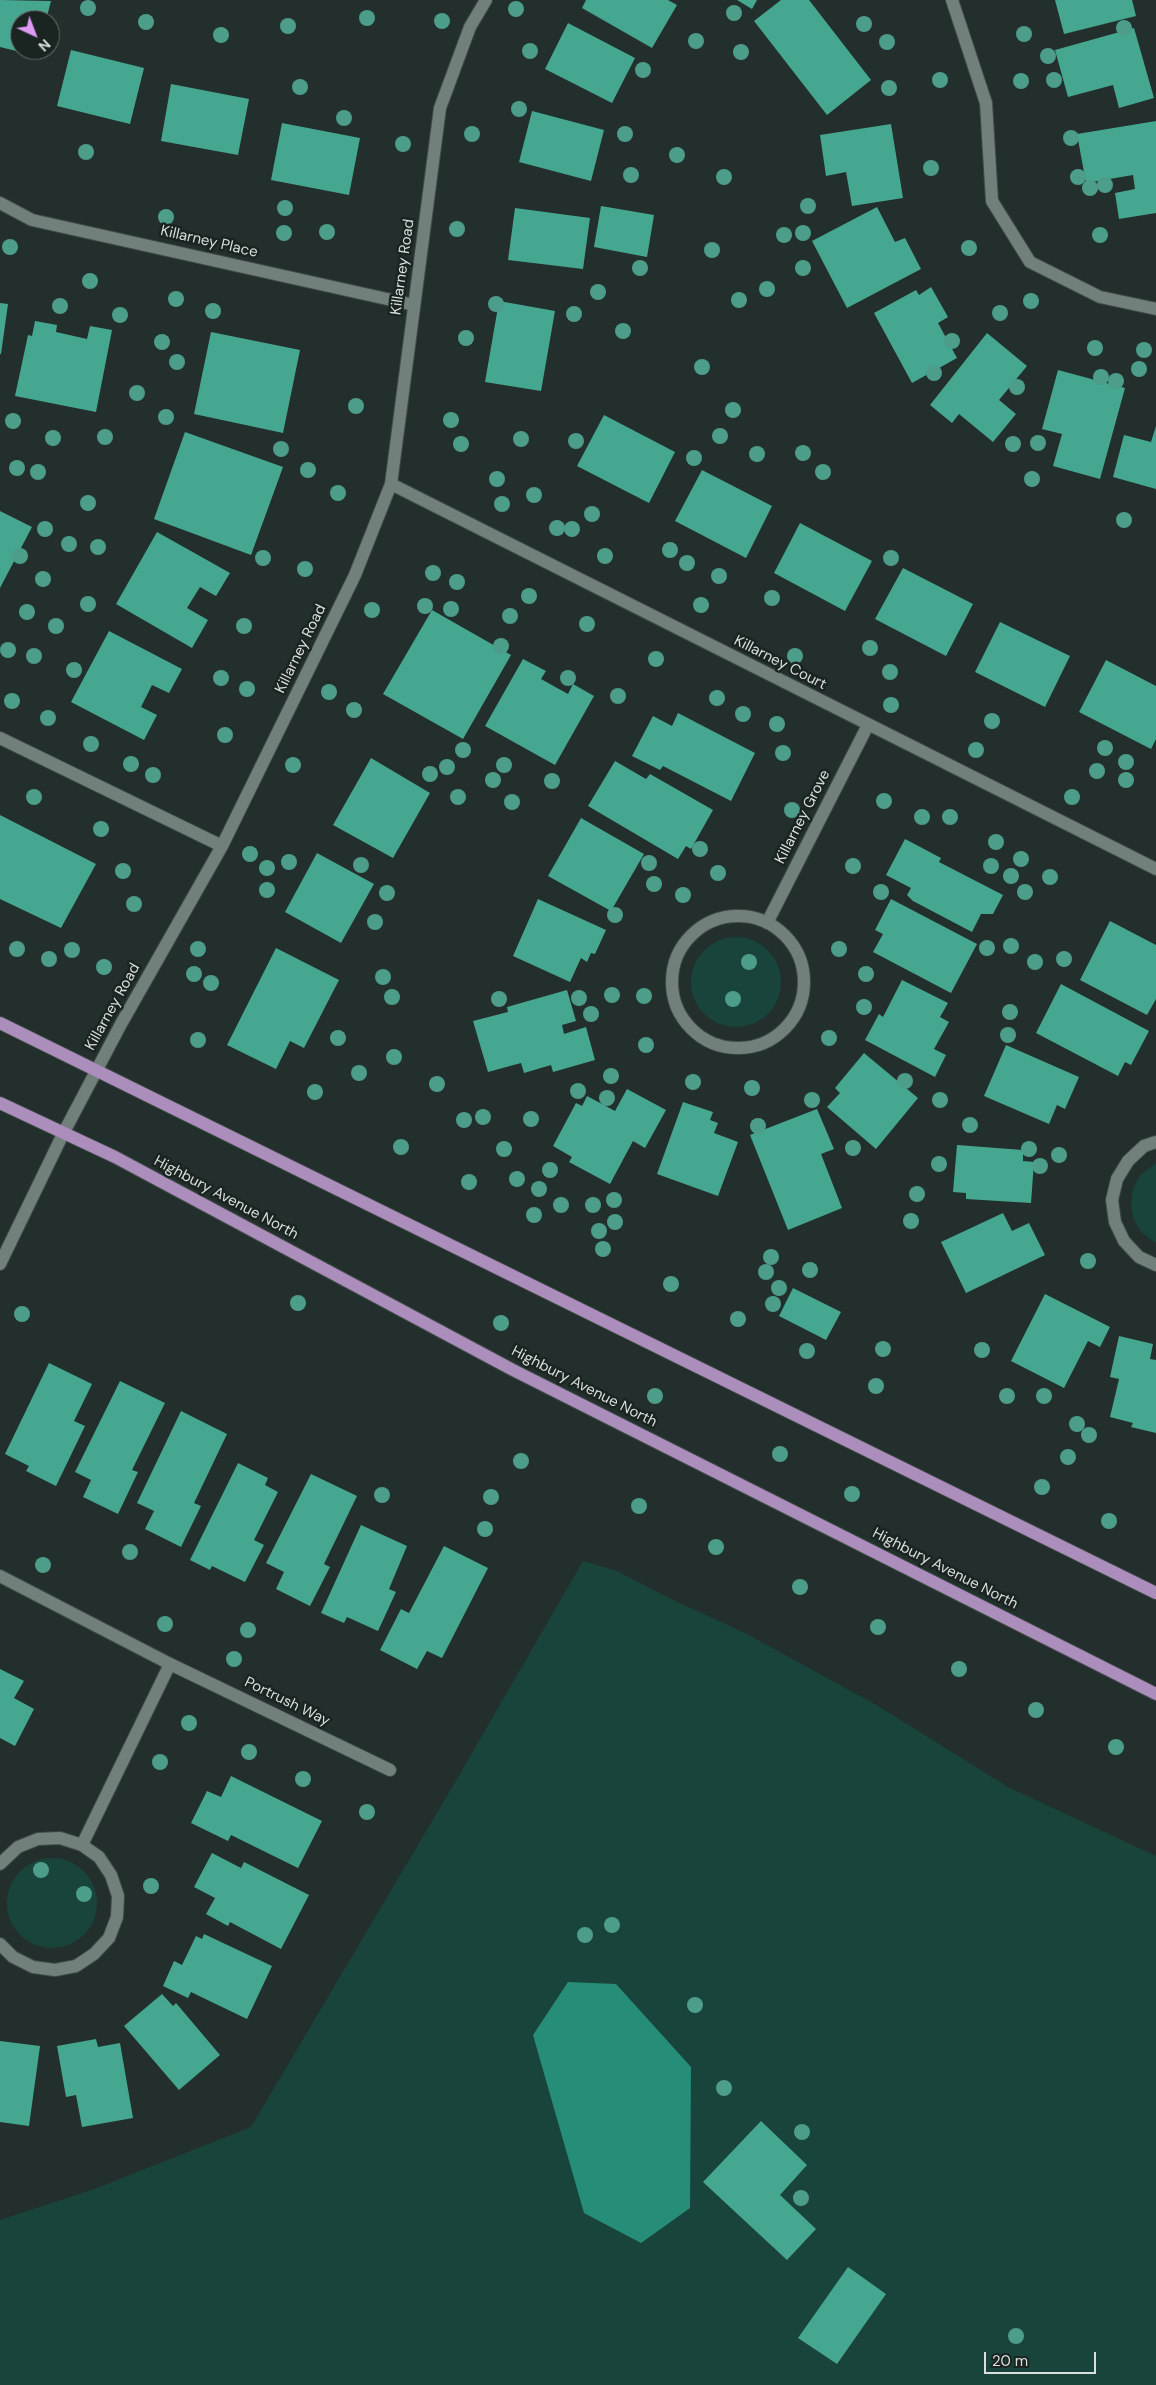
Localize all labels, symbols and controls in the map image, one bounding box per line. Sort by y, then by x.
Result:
north arrow [10,10,60,60]
text: N [35,35,54,55]
street label: Killarney Road [387,218,419,316]
street label: Killarney Place [159,222,259,262]
street label: Killarney Road [272,602,330,696]
street label: Killarney Court [731,632,829,694]
street label: Killarney Grove [772,767,834,867]
street label: Killarney Road [82,960,144,1054]
street label: Highbury Avenue North [151,1152,301,1244]
street label: Highbury Avenue North [508,1342,660,1432]
street label: Highbury Avenue North [869,1524,1021,1614]
street label: Portrush Way [241,1674,333,1730]
scale bar [986,2342,1098,2374]
text: 20 m [992,2351,1028,2371]

